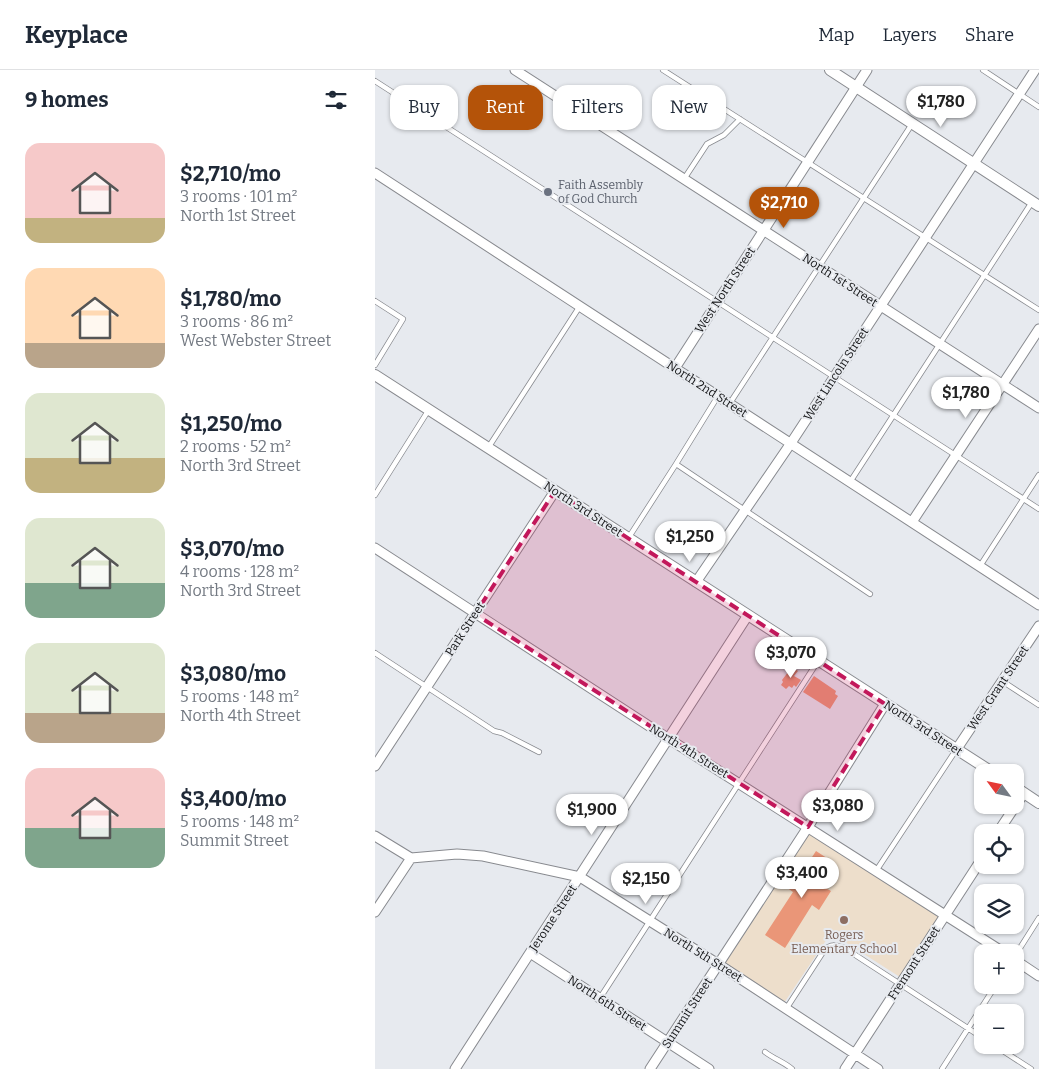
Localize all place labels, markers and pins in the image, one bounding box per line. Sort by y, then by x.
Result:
pin: $1,780 [900,85,982,128]
place label: Faith Assembly of God Church [558,178,644,206]
marker: Faith Assembly of God Church [542,186,554,198]
pin: $2,710 [743,186,825,229]
pin: $1,780 [925,376,1007,419]
pin: $1,250 [649,520,731,563]
pin: $3,070 [750,636,832,679]
pin: $3,080 [797,790,879,832]
pin: $1,900 [551,794,633,836]
pin: $3,400 [761,856,843,899]
pin: $2,150 [605,862,687,905]
marker: Rogers Elementary School [838,914,850,926]
place label: Rogers Elementary School [791,928,897,956]

